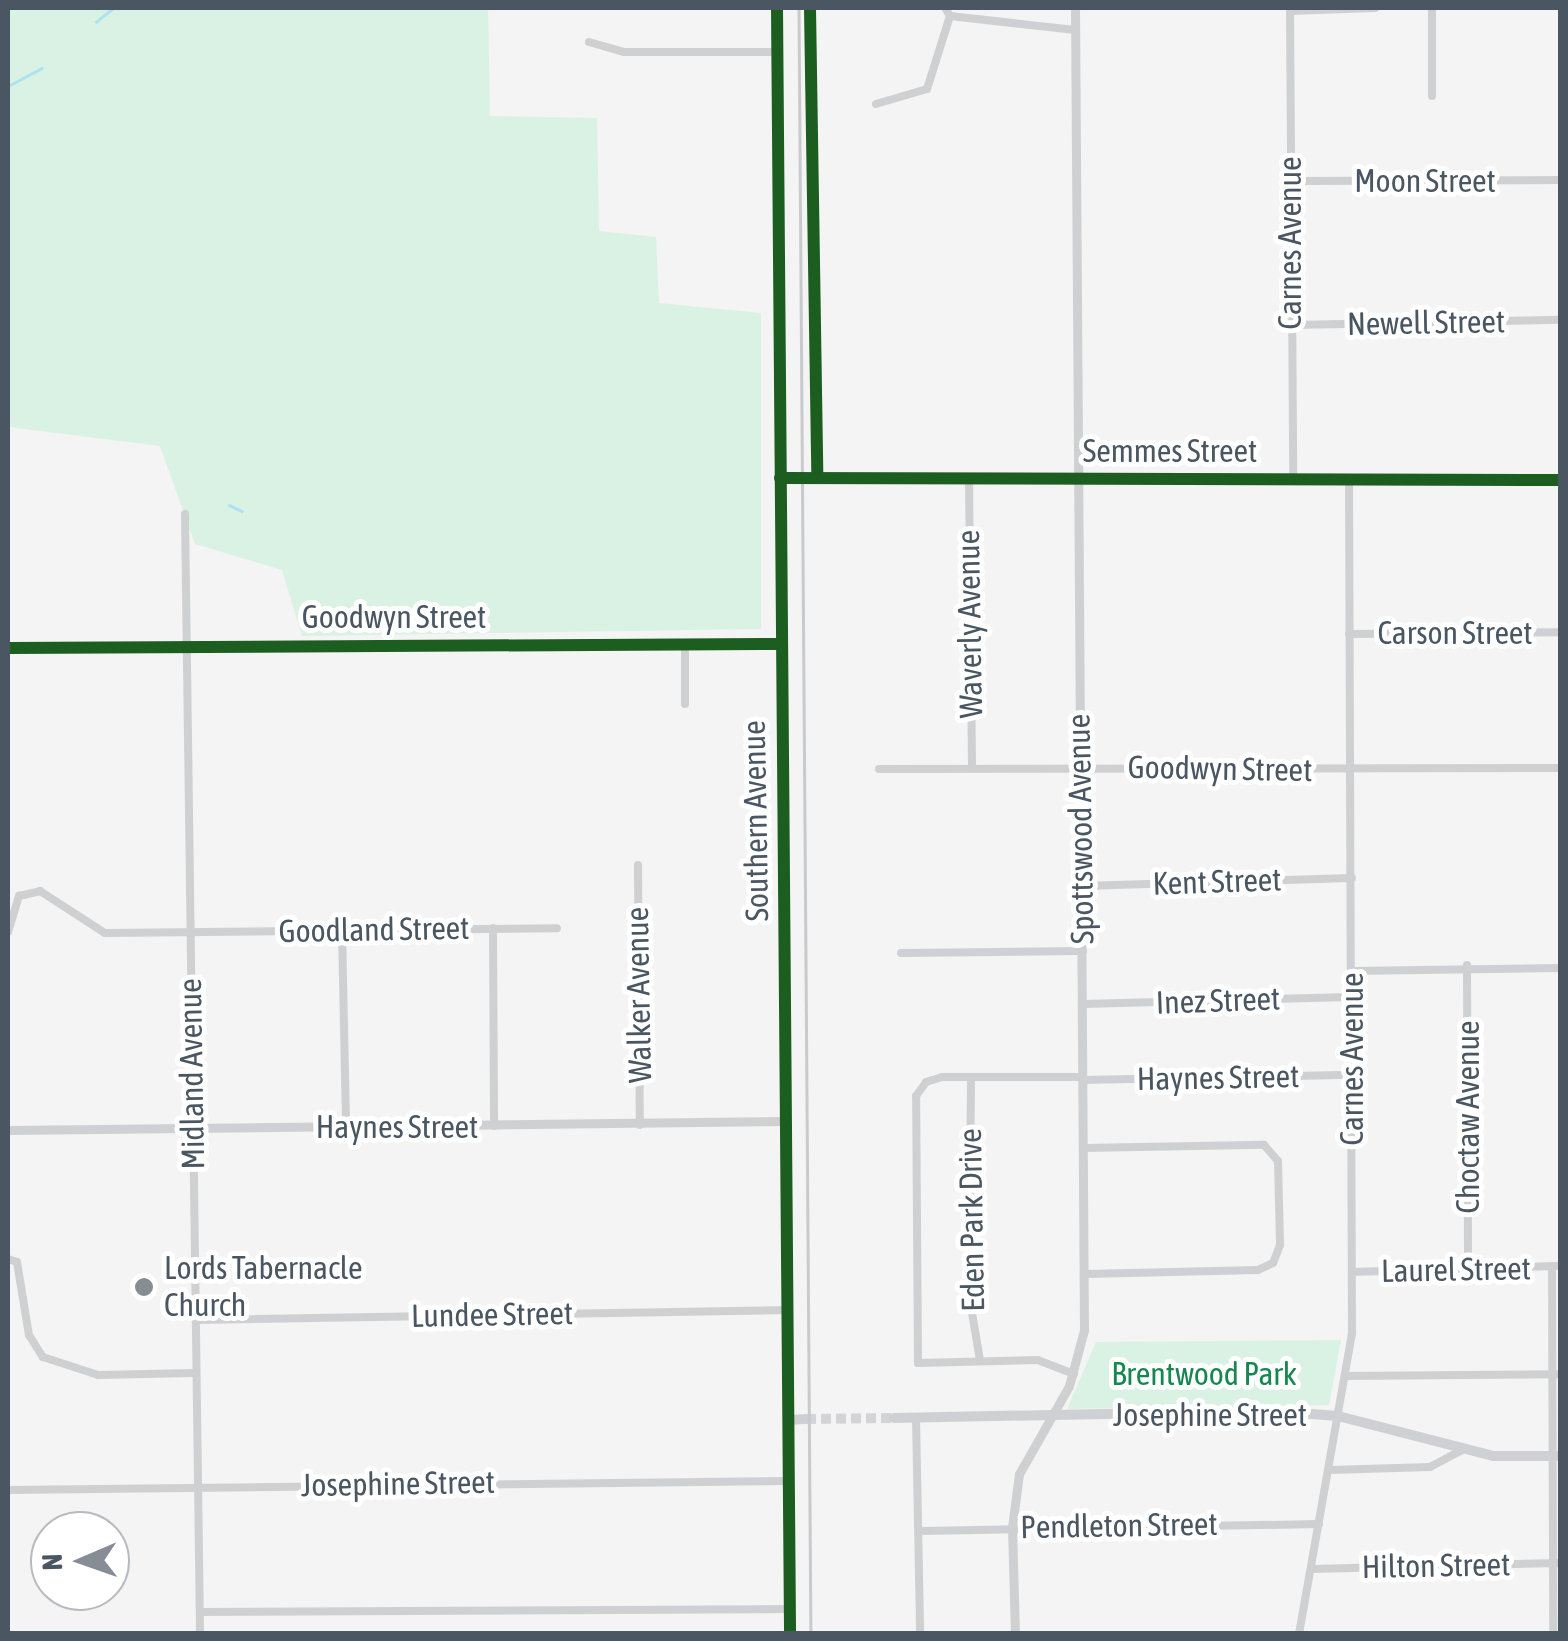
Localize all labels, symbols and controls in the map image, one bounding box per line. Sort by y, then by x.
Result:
street label: Carnes Avenue [1271,156,1309,330]
street label: Moon Street [1354,162,1496,200]
street label: Newell Street [1347,302,1505,344]
street label: Semmes Street [1083,432,1257,470]
street label: Waverly Avenue [949,530,991,718]
street label: Goodwyn Street [302,598,486,636]
street label: Carson Street [1377,614,1533,652]
street label: Spottswood Avenue [1060,713,1102,945]
street label: Southern Avenue [735,720,777,922]
street label: Goodwyn Street [1127,748,1313,790]
street label: Kent Street [1152,861,1282,903]
street label: Walker Avenue [618,907,660,1083]
street label: Goodland Street [278,909,470,951]
street label: Carnes Avenue [1333,972,1371,1146]
street label: Midland Avenue [171,978,213,1170]
street label: Inez Street [1155,980,1281,1022]
street label: Choctaw Avenue [1449,1021,1487,1213]
street label: Haynes Street [1136,1057,1300,1099]
street label: Haynes Street [316,1108,478,1146]
street label: Eden Park Drive [951,1128,993,1312]
street label: Laurel Street [1381,1249,1531,1291]
place label: Lords Tabernacle Church [164,1250,362,1325]
marker: Lords Tabernacle Church [133,1276,155,1298]
street label: Lundee Street [411,1294,573,1336]
park label: Brentwood Park [1111,1355,1297,1393]
street label: Josephine Street [1113,1396,1307,1434]
street label: Josephine Street [301,1463,495,1505]
street label: Pendleton Street [1020,1505,1218,1547]
north arrow [30,1511,130,1611]
street label: Hilton Street [1361,1546,1511,1586]
text: N [36,1553,68,1571]

